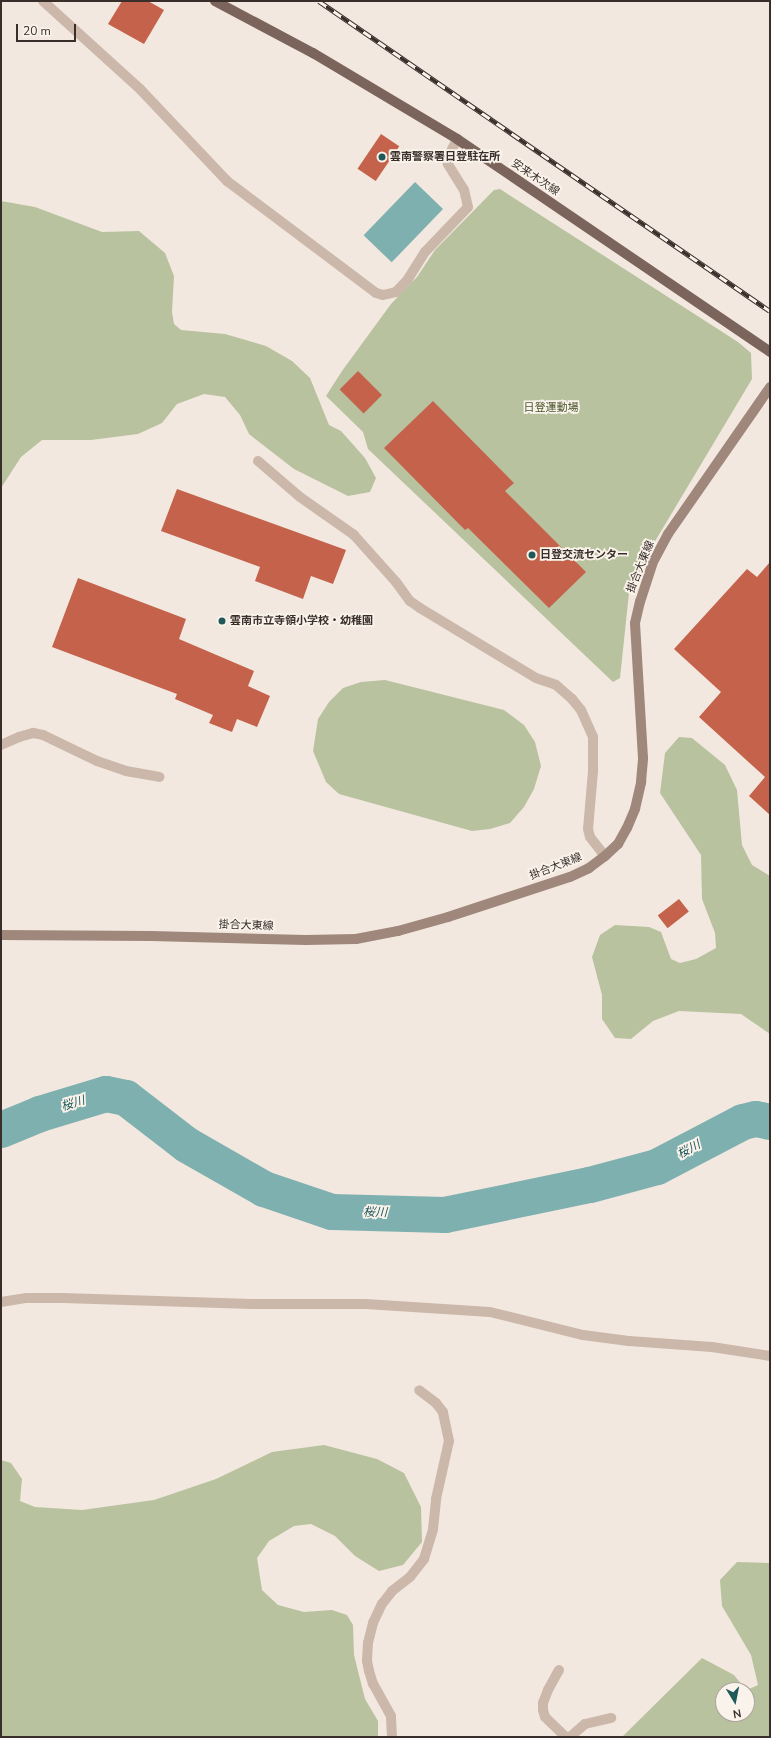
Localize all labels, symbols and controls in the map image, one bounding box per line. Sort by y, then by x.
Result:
scale bar [18,16,78,42]
text: 20 m [23,23,51,39]
place label: 雲南警察署日登駐在所 [390,150,500,164]
marker: 雲南警察署日登駐在所 [377,152,387,162]
street label: 安来木次線 [509,157,561,199]
park label: 日登運動場 [524,401,578,415]
street label: 掛合大東線 [625,539,657,595]
place label: 日登交流センター [540,548,628,562]
marker: 日登交流センター [527,550,537,560]
place label: 雲南市立寺領小学校・幼稚園 [230,614,373,628]
marker: 雲南市立寺領小学校・幼稚園 [217,616,227,626]
street label: 掛合大東線 [528,851,584,883]
street label: 掛合大東線 [218,918,274,934]
water label: 桜川 [59,1094,87,1114]
water label: 桜川 [675,1138,703,1162]
water label: 桜川 [363,1205,387,1221]
north arrow [715,1682,755,1722]
text: N [732,1705,742,1721]

